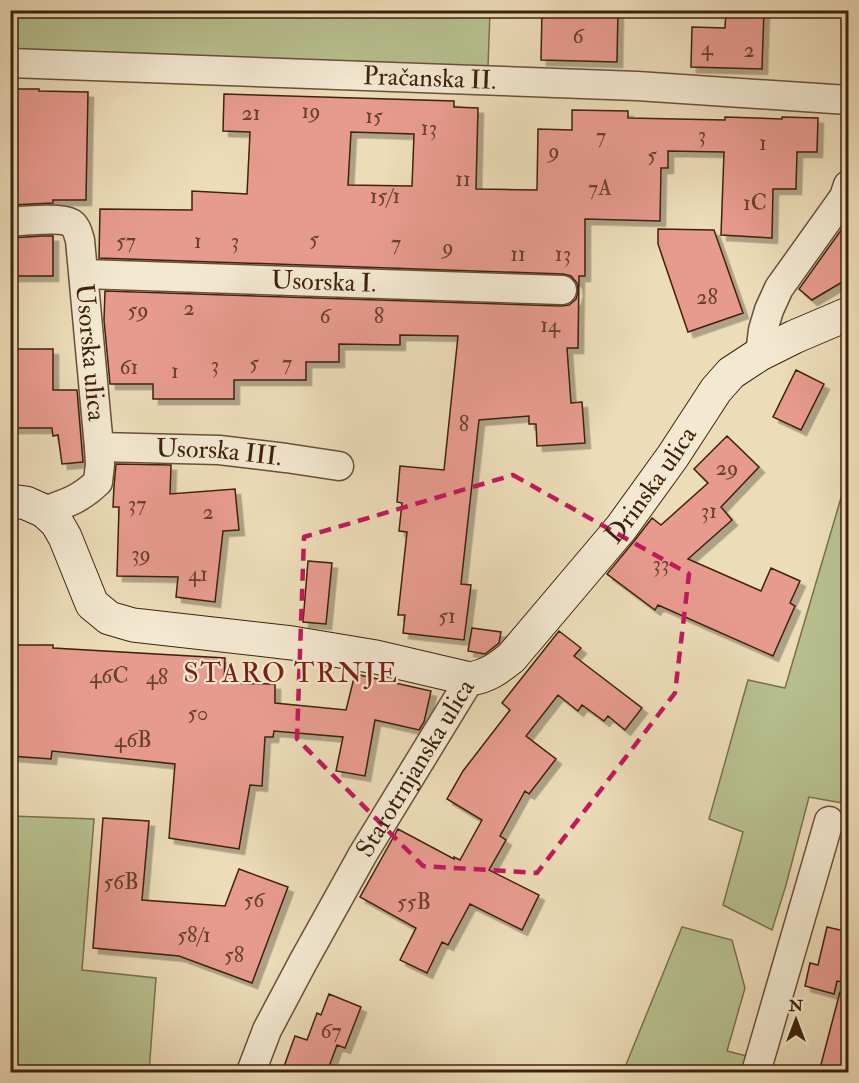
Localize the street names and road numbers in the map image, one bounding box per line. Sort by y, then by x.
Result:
street label: Pračanska II. [362,60,497,97]
street label: Usorska I. [271,264,377,300]
street label: Usorska ulica [68,282,113,423]
street label: Drinska ulica [599,420,704,550]
street label: Usorska III. [155,432,284,473]
street label: Starotrnjanska ulica [349,673,482,863]

